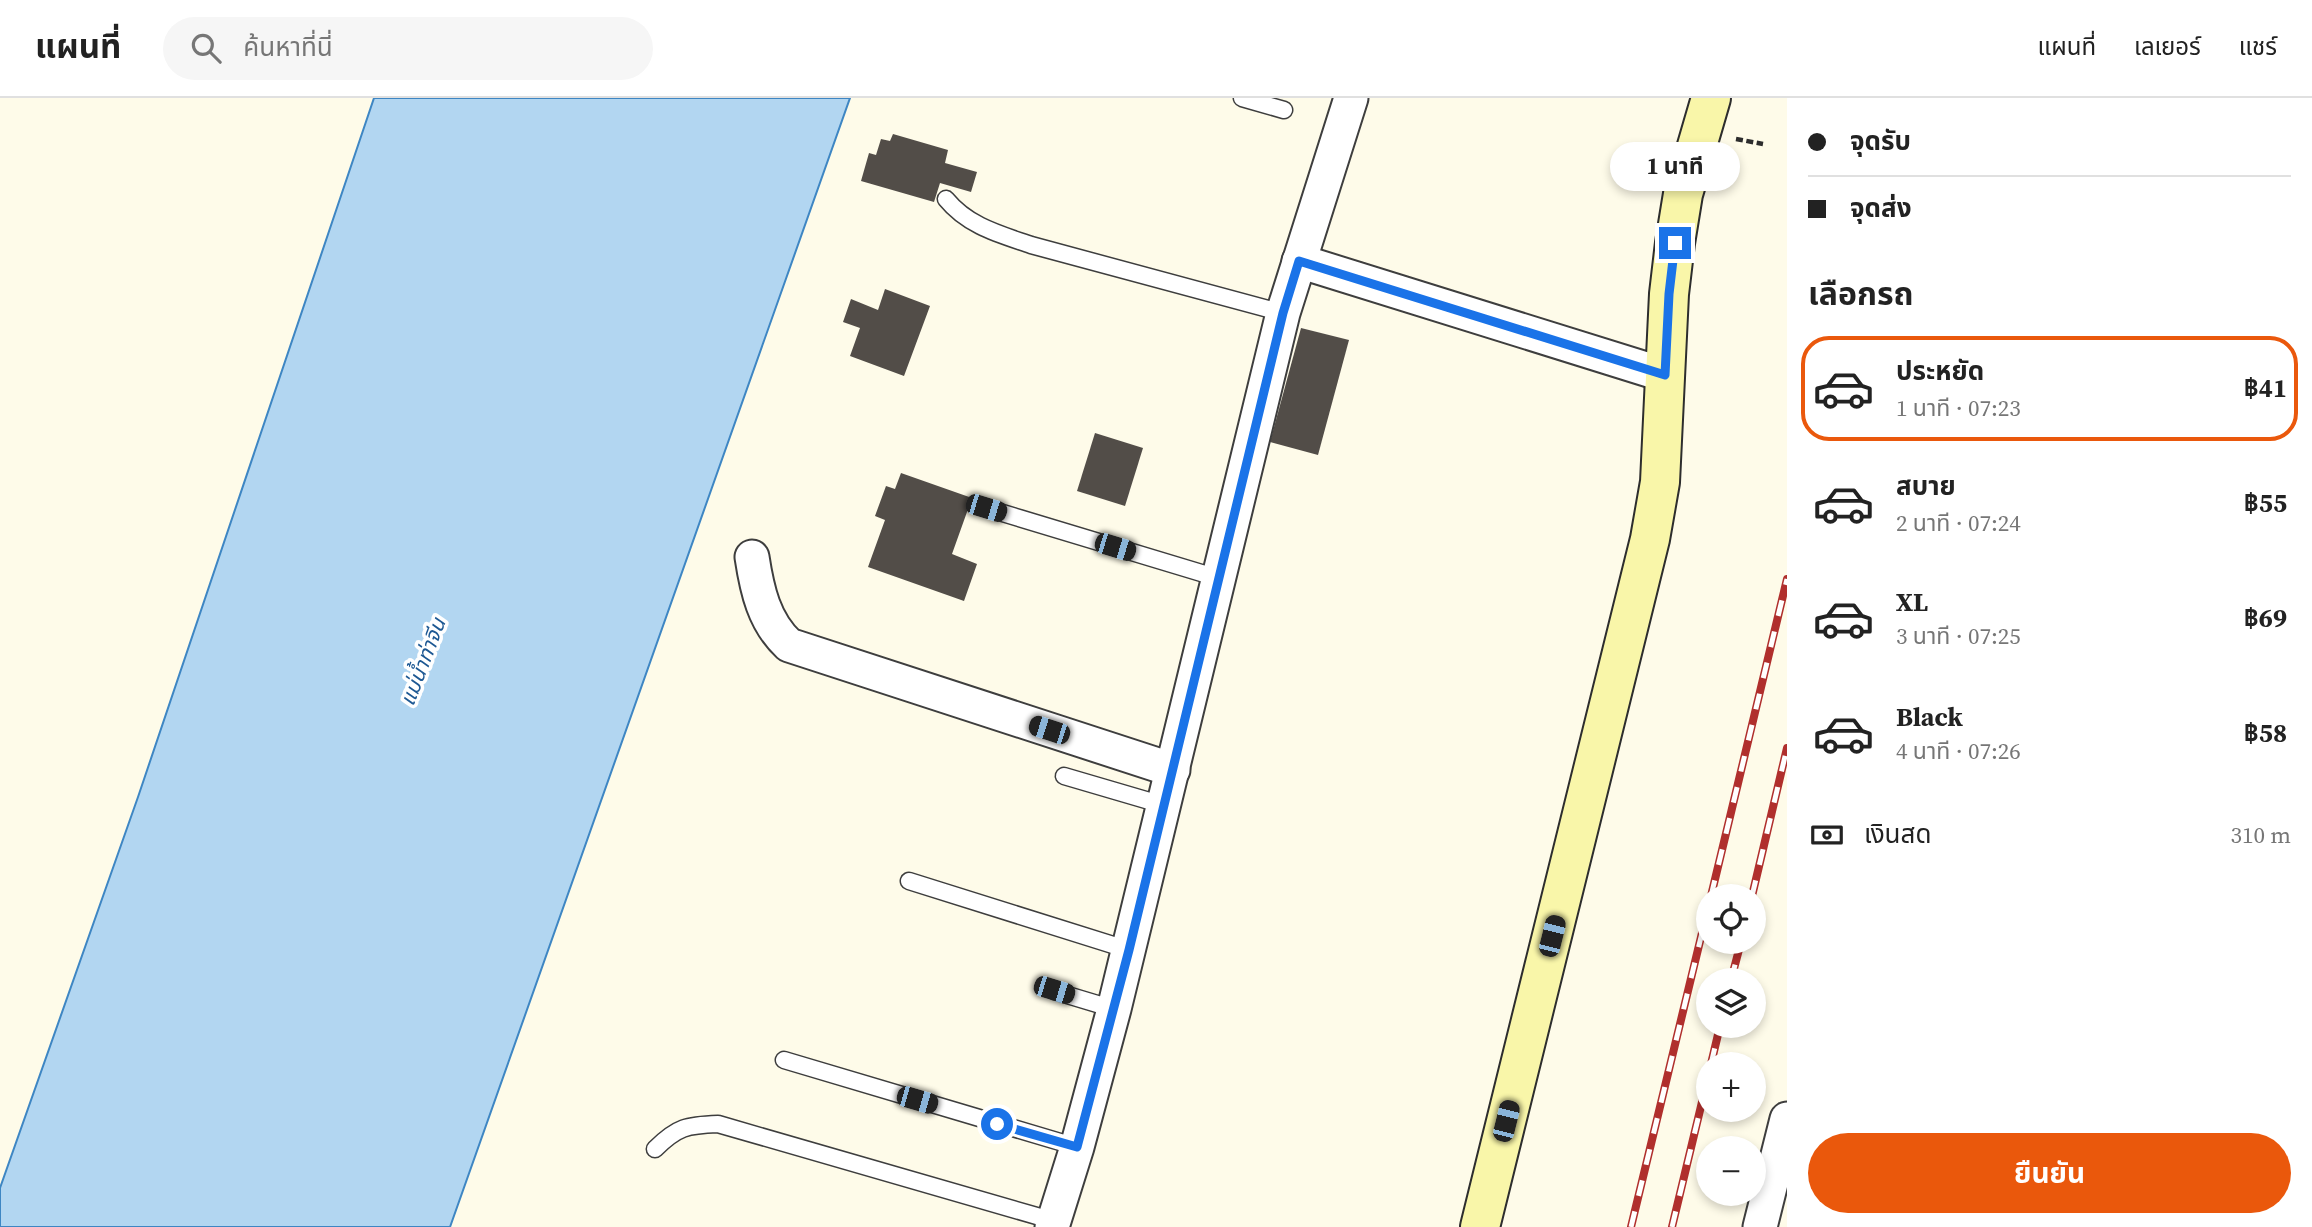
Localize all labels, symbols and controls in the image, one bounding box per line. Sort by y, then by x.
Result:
search box [163,17,653,80]
text: แผนที่ [35,24,121,69]
icon: search [187,29,225,67]
text: ค้นหาที่นี่ [243,29,333,65]
text: แผนที่ [2038,30,2096,63]
text: เลเยอร์ [2134,30,2201,63]
text: แชร์ [2239,30,2277,63]
text: จุดรับ [1850,123,1911,159]
callout: 1 นาที [1610,142,1740,190]
text: 1 นาที [1646,150,1704,182]
text: จุดส่ง [1850,190,1912,226]
route end [1659,227,1691,259]
text: เลือกรถ [1808,272,1913,316]
text: ประหยัด [1896,353,1984,389]
icon: car [1812,357,1875,420]
text: ฿41 [2244,370,2287,406]
text: 1 นาที · 07:23 [1896,392,2021,424]
text: สบาย [1896,468,1956,504]
icon: car [1812,472,1875,535]
text: ฿55 [2244,485,2287,521]
car [963,492,1010,524]
text: 2 นาที · 07:24 [1896,507,2021,539]
car [1092,531,1139,563]
text: XL [1896,584,1928,620]
icon: car [1812,587,1875,650]
text: ฿69 [2244,600,2287,636]
water label: แม่น้ำท่าจีน [393,613,453,710]
text: 3 นาที · 07:25 [1896,620,2021,652]
text: Black [1896,699,1963,735]
icon: car [1812,702,1875,765]
car [1026,714,1073,746]
text: ฿58 [2244,715,2287,751]
text: 4 นาที · 07:26 [1896,735,2021,767]
icon: cash [1808,816,1846,854]
text: เงินสด [1864,816,1931,852]
text: 310 m [2230,819,2291,851]
map controls [1696,884,1766,1206]
button: locate [1696,884,1766,954]
car [1537,913,1568,959]
button: layers [1696,968,1766,1038]
car [1031,974,1078,1006]
button: + [1696,1052,1766,1122]
car [894,1084,941,1116]
car [1491,1098,1522,1144]
route start [981,1108,1013,1140]
button: ยืนยัน [1808,1133,2291,1213]
button: − [1696,1136,1766,1206]

